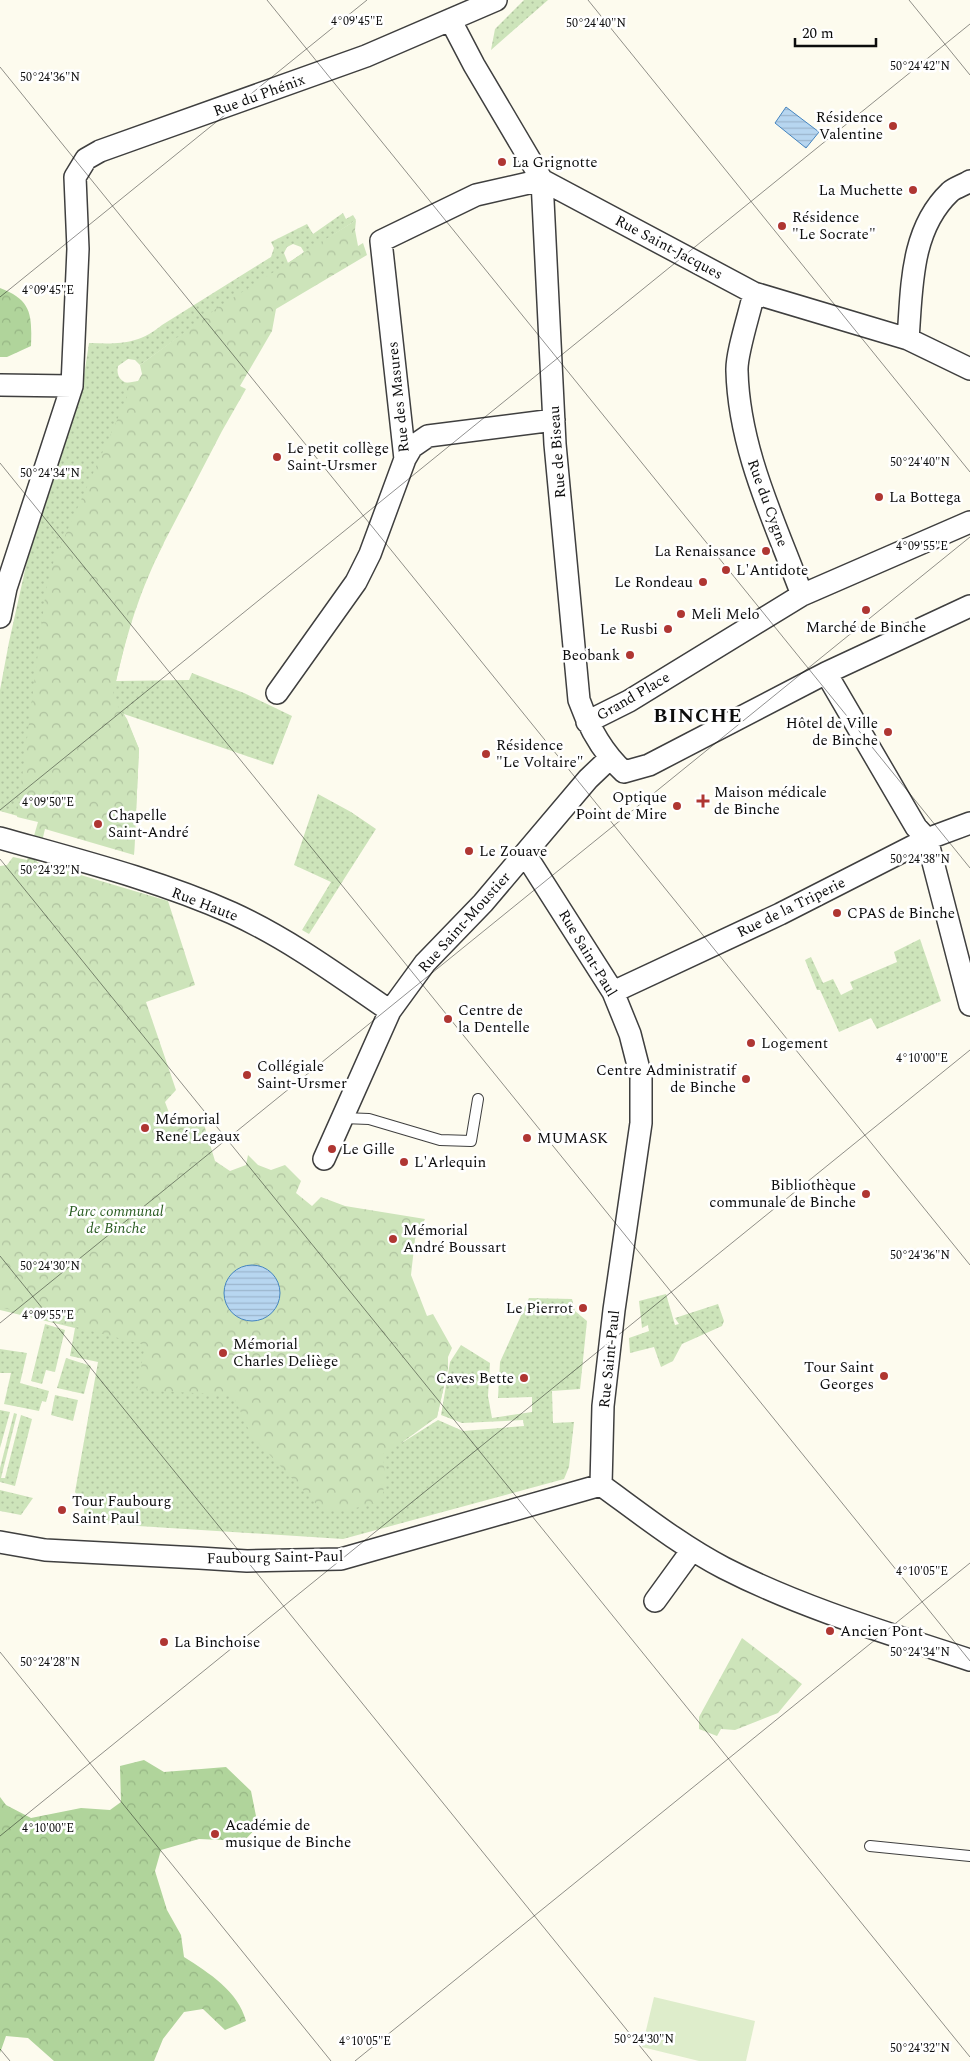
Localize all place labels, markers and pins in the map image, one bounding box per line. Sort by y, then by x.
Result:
place label: Résidence Valentine [816,106,883,146]
marker: Résidence Valentine [887,120,899,132]
place label: La Grignotte [512,151,598,174]
marker: La Grignotte [496,156,508,168]
place label: La Muchette [819,179,903,202]
marker: La Muchette [907,184,919,196]
place label: Résidence "Le Socrate" [792,206,876,246]
marker: Résidence "Le Socrate" [776,220,788,232]
place label: Le petit collège Saint-Ursmer [287,437,389,477]
marker: Le petit collège Saint-Ursmer [271,451,283,463]
place label: La Bottega [889,486,962,509]
marker: La Bottega [873,491,885,503]
place label: La Renaissance [654,540,756,563]
marker: La Renaissance [760,545,772,557]
place label: L'Antidote [736,559,808,582]
marker: L'Antidote [720,564,732,576]
place label: Le Rondeau [614,571,693,594]
marker: Le Rondeau [697,576,709,588]
place label: Meli Melo [691,603,760,626]
marker: Marché de Binche [860,604,872,616]
marker: Meli Melo [675,608,687,620]
place label: Marché de Binche [806,616,926,639]
place label: Le Rusbi [600,618,658,641]
marker: Le Rusbi [662,623,674,635]
place label: Beobank [562,644,620,667]
marker: Beobank [624,649,636,661]
place label: Hôtel de Ville de Binche [786,712,878,752]
marker: Hôtel de Ville de Binche [882,726,894,738]
place label: Résidence "Le Voltaire" [496,734,583,774]
marker: Résidence "Le Voltaire" [480,748,492,760]
place label: Maison médicale de Binche [714,781,827,821]
place label: Optique Point de Mire [575,786,667,826]
marker: Maison médicale de Binche [696,794,710,808]
marker: Optique Point de Mire [671,800,683,812]
place label: Chapelle Saint-André [108,804,189,844]
marker: Chapelle Saint-André [92,818,104,830]
place label: Le Zouave [479,840,547,863]
marker: Le Zouave [463,845,475,857]
place label: CPAS de Binche [847,902,955,925]
marker: CPAS de Binche [831,907,843,919]
place label: Centre de la Dentelle [458,999,530,1039]
marker: Centre de la Dentelle [442,1013,454,1025]
place label: Logement [761,1032,828,1055]
marker: Logement [745,1037,757,1049]
place label: Collégiale Saint-Ursmer [257,1055,347,1095]
place label: Centre Administratif de Binche [596,1059,738,1099]
marker: Collégiale Saint-Ursmer [241,1069,253,1081]
marker: Centre Administratif de Binche [740,1073,752,1085]
place label: Mémorial René Legaux [155,1108,240,1148]
marker: Mémorial René Legaux [139,1122,151,1134]
place label: MUMASK [537,1127,608,1150]
marker: MUMASK [521,1132,533,1144]
place label: Le Gille [342,1138,395,1161]
marker: Le Gille [326,1143,338,1155]
place label: L'Arlequin [414,1151,487,1174]
marker: L'Arlequin [398,1156,410,1168]
place label: Bibliothèque communale de Binche [709,1174,856,1214]
marker: Bibliothèque communale de Binche [860,1188,872,1200]
place label: Mémorial André Boussart [403,1219,506,1259]
marker: Mémorial André Boussart [387,1233,399,1245]
place label: Le Pierrot [506,1297,573,1320]
marker: Le Pierrot [577,1302,589,1314]
place label: Mémorial Charles Deliège [233,1333,338,1373]
marker: Mémorial Charles Deliège [217,1347,229,1359]
place label: Tour Saint Georges [804,1356,874,1396]
place label: Caves Bette [436,1367,514,1390]
marker: Tour Saint Georges [878,1370,890,1382]
marker: Caves Bette [518,1372,530,1384]
place label: Tour Faubourg Saint Paul [72,1490,171,1530]
marker: Tour Faubourg Saint Paul [56,1504,68,1516]
place label: Ancien Pont [840,1620,923,1643]
marker: Ancien Pont [824,1625,836,1637]
place label: La Binchoise [174,1631,260,1654]
marker: La Binchoise [158,1636,170,1648]
place label: Académie de musique de Binche [225,1814,351,1854]
marker: Académie de musique de Binche [209,1828,221,1840]

